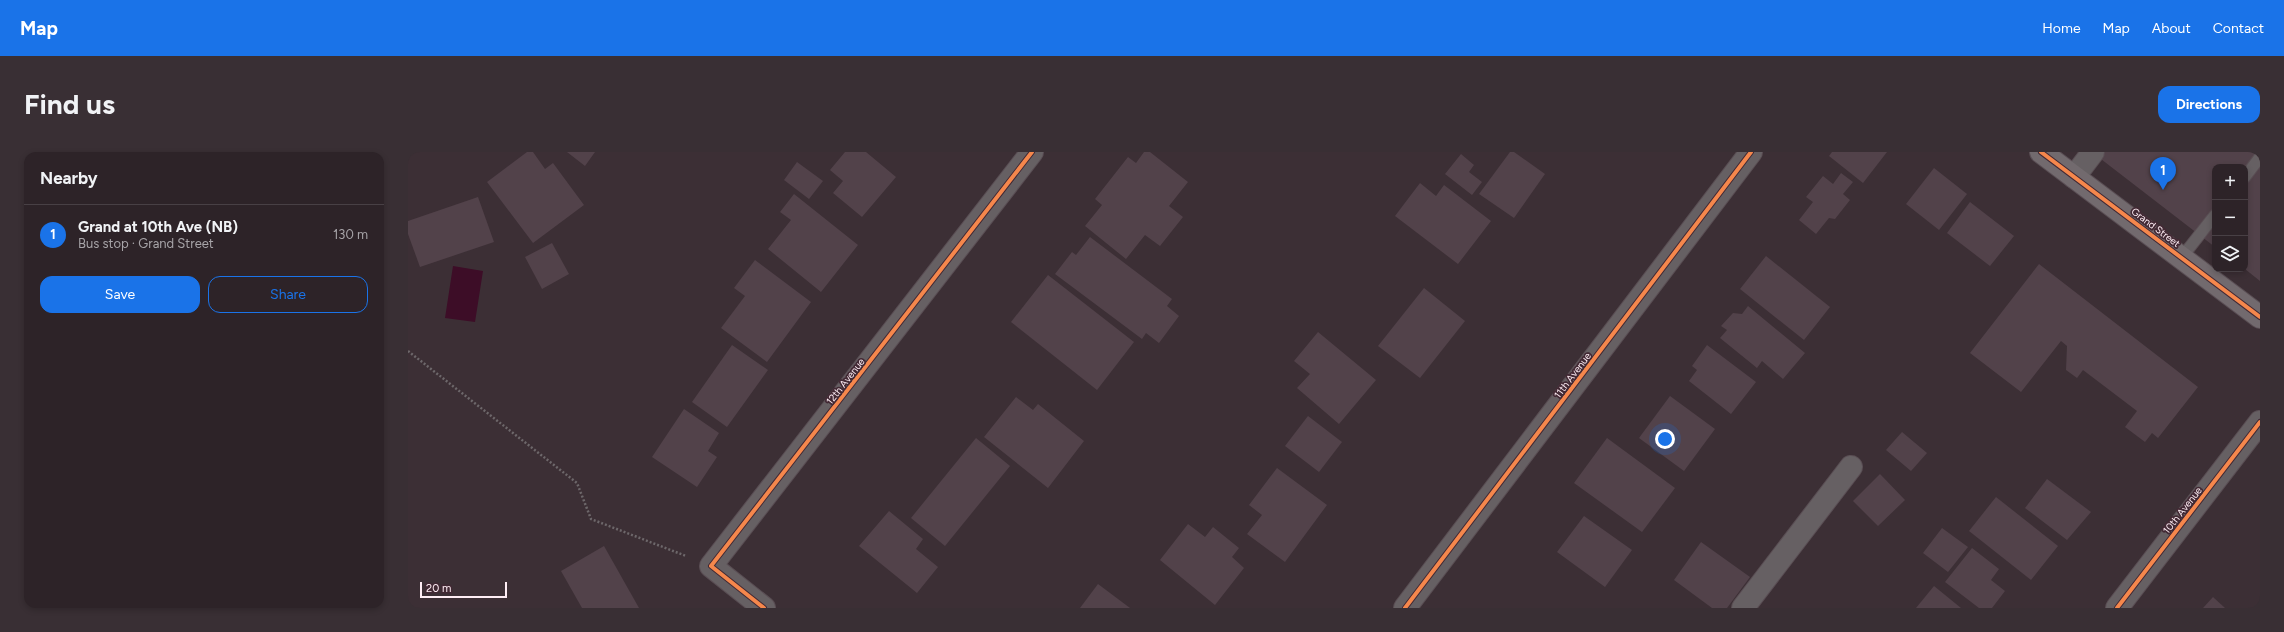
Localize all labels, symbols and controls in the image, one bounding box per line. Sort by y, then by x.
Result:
text: Map [20,17,58,40]
text: Home [2042,20,2081,37]
text: Map [2103,20,2130,37]
text: About [2152,20,2191,37]
text: Contact [2213,20,2264,37]
button: Directions [2158,86,2260,123]
text: Find us [24,87,115,121]
pin: 1 [2150,157,2176,190]
map controls [2212,164,2248,272]
button: + [2212,164,2248,200]
text: Nearby [40,168,98,188]
button: − [2212,200,2248,236]
street label: Grand Street [2129,205,2183,250]
text: Grand at 10th Ave (NB) [78,218,238,236]
text: 1 [50,227,56,242]
text: 130 m [333,227,368,242]
text: Bus stop · Grand Street [78,236,214,251]
button: layers [2212,236,2248,272]
button: Save [40,276,200,313]
button: Share [208,276,368,313]
street label: 11th Avenue [1551,349,1594,401]
street label: 12th Avenue [823,355,868,407]
your location [1655,429,1675,449]
street label: 10th Avenue [2160,484,2205,536]
scale bar [420,580,507,599]
text: 20 m [426,582,451,595]

